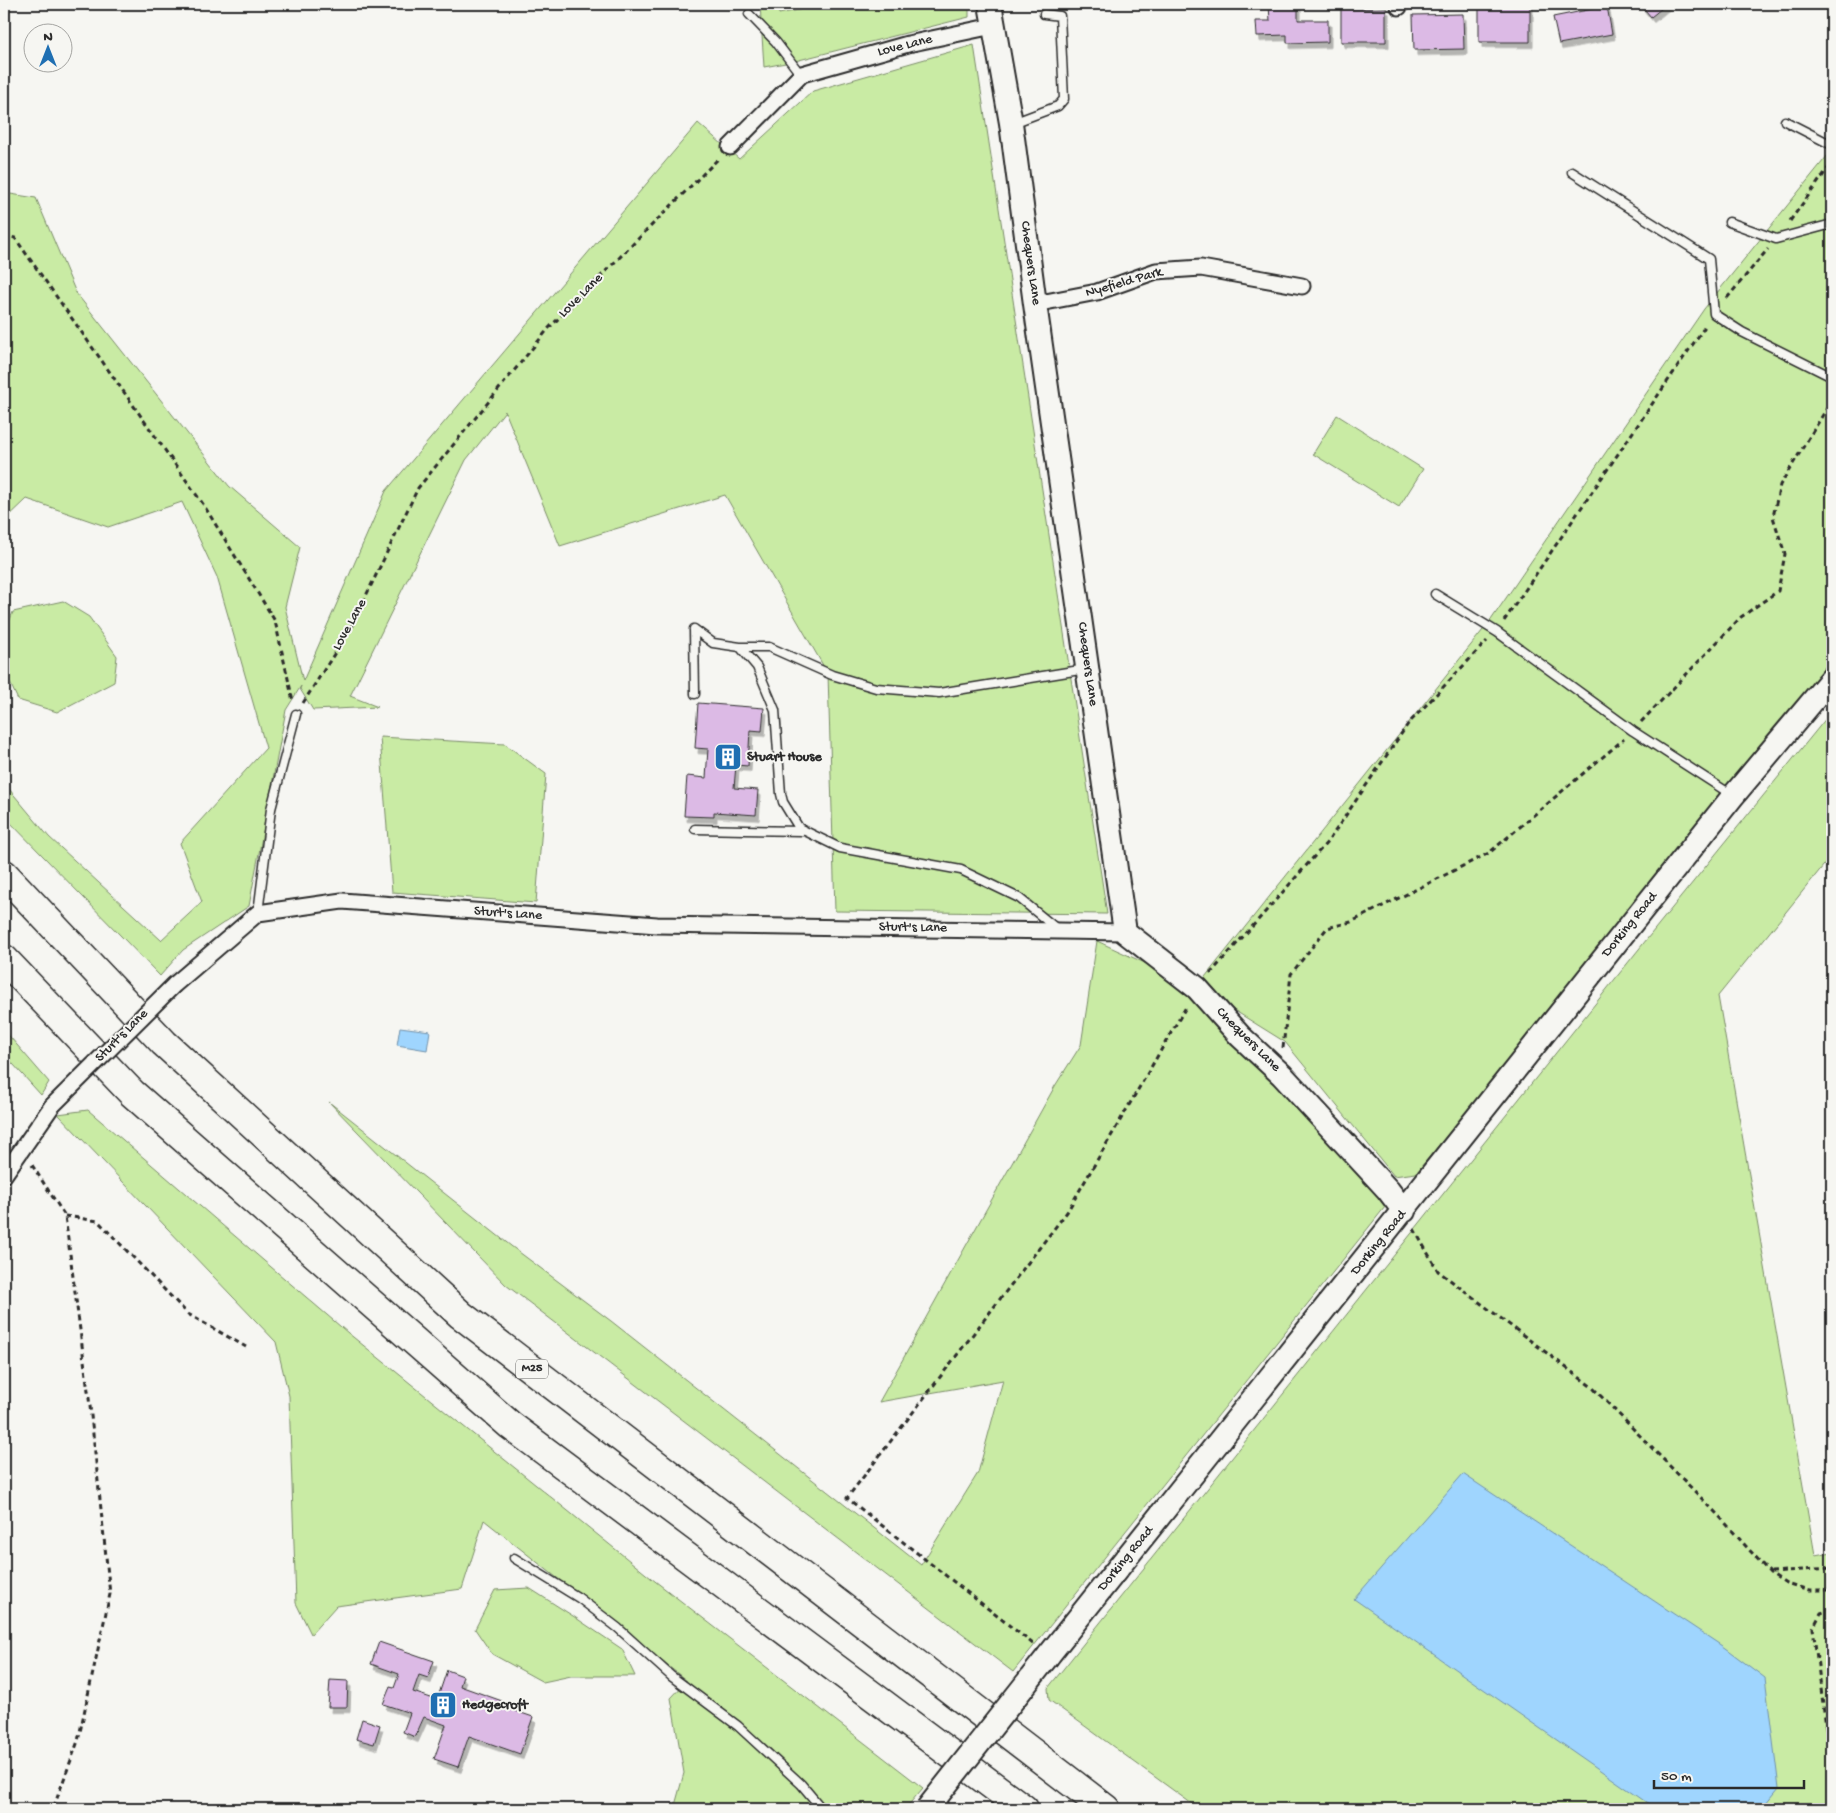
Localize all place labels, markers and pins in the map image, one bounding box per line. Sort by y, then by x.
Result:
building icon: Stuart House [713,742,743,772]
place label: Stuart House [747,749,823,766]
building icon: Hedgecroft [428,1690,458,1720]
place label: Hedgecroft [462,1697,529,1714]

